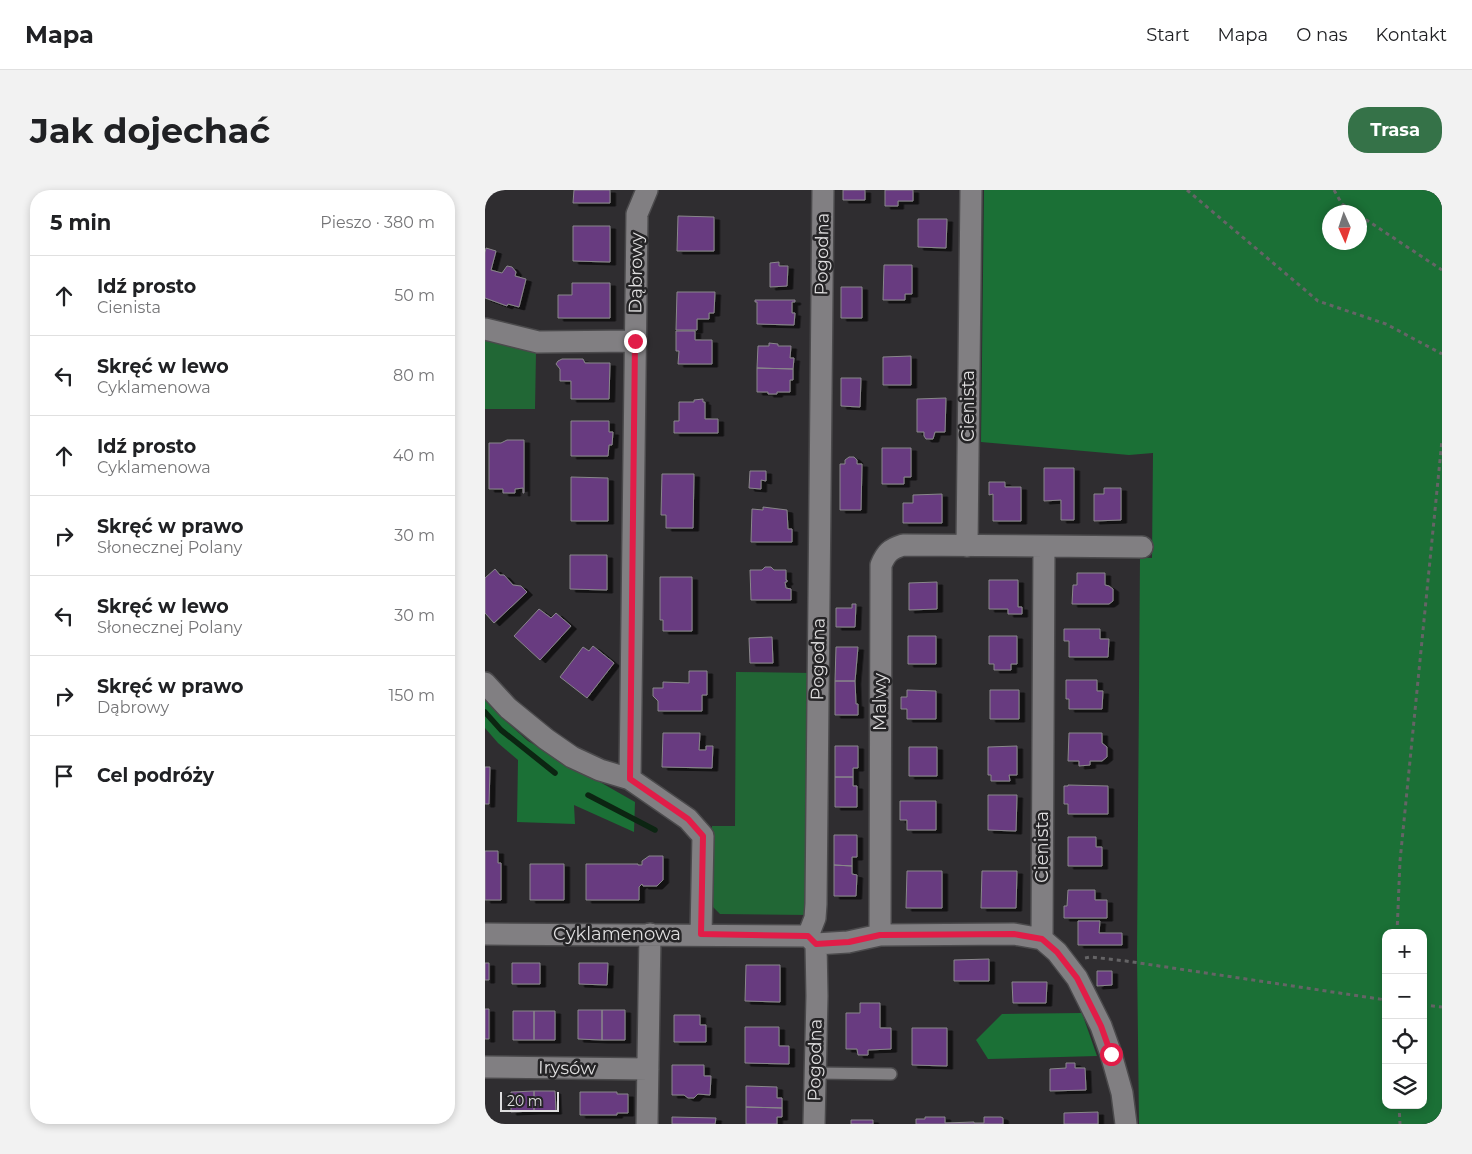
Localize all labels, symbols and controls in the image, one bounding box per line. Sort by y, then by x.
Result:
text: Mapa [25,20,94,49]
text: Start [1146,24,1190,46]
text: Mapa [1218,24,1268,46]
text: O nas [1296,24,1348,46]
text: Kontakt [1376,24,1447,46]
button: Trasa [1348,107,1442,153]
text: Jak dojechać [30,109,270,152]
north arrow [1322,205,1367,250]
text: 5 min [50,210,111,235]
text: Pieszo · 380 m [320,213,435,232]
street label: Pogodna [810,213,834,295]
street label: Dąbrowy [624,232,648,314]
text: Idź prosto [97,275,196,298]
icon: ahead [50,282,78,310]
text: 50 m [394,286,435,305]
text: Cienista [97,298,161,317]
route end [624,330,647,353]
text: Skręć w lewo [97,355,229,378]
icon: left [50,362,78,390]
text: 80 m [393,366,435,385]
street label: Cienista [957,370,979,442]
text: Cyklamenowa [97,378,211,397]
text: Idź prosto [97,435,196,458]
icon: ahead [50,442,78,470]
text: 40 m [393,446,435,465]
text: Cyklamenowa [97,458,211,477]
text: Skręć w prawo [97,515,243,538]
icon: right [50,522,78,550]
text: 30 m [394,526,435,545]
text: Słonecznej Polany [97,538,242,557]
text: Skręć w lewo [97,595,229,618]
icon: left [50,602,78,630]
text: 30 m [394,606,435,625]
text: Słonecznej Polany [97,618,242,637]
street label: Pogodna [806,618,830,700]
street label: Malwy [869,673,891,731]
text: Skręć w prawo [97,675,243,698]
icon: right [50,682,78,710]
text: 150 m [388,686,435,705]
text: Dąbrowy [97,698,169,717]
icon: arrive [50,762,78,790]
text: Cel podróży [97,764,214,787]
street label: Cienista [1031,811,1053,883]
street label: Cyklamenowa [553,923,681,945]
map controls [1382,929,1427,1109]
button: + [1382,929,1427,974]
button: − [1382,974,1427,1019]
street label: Pogodna [803,1019,827,1101]
button: locate [1382,1019,1427,1064]
route start [1100,1043,1123,1066]
street label: Irysów [538,1056,596,1080]
button: layers [1382,1064,1427,1109]
scale bar [500,1089,559,1112]
text: 20 m [507,1092,543,1110]

